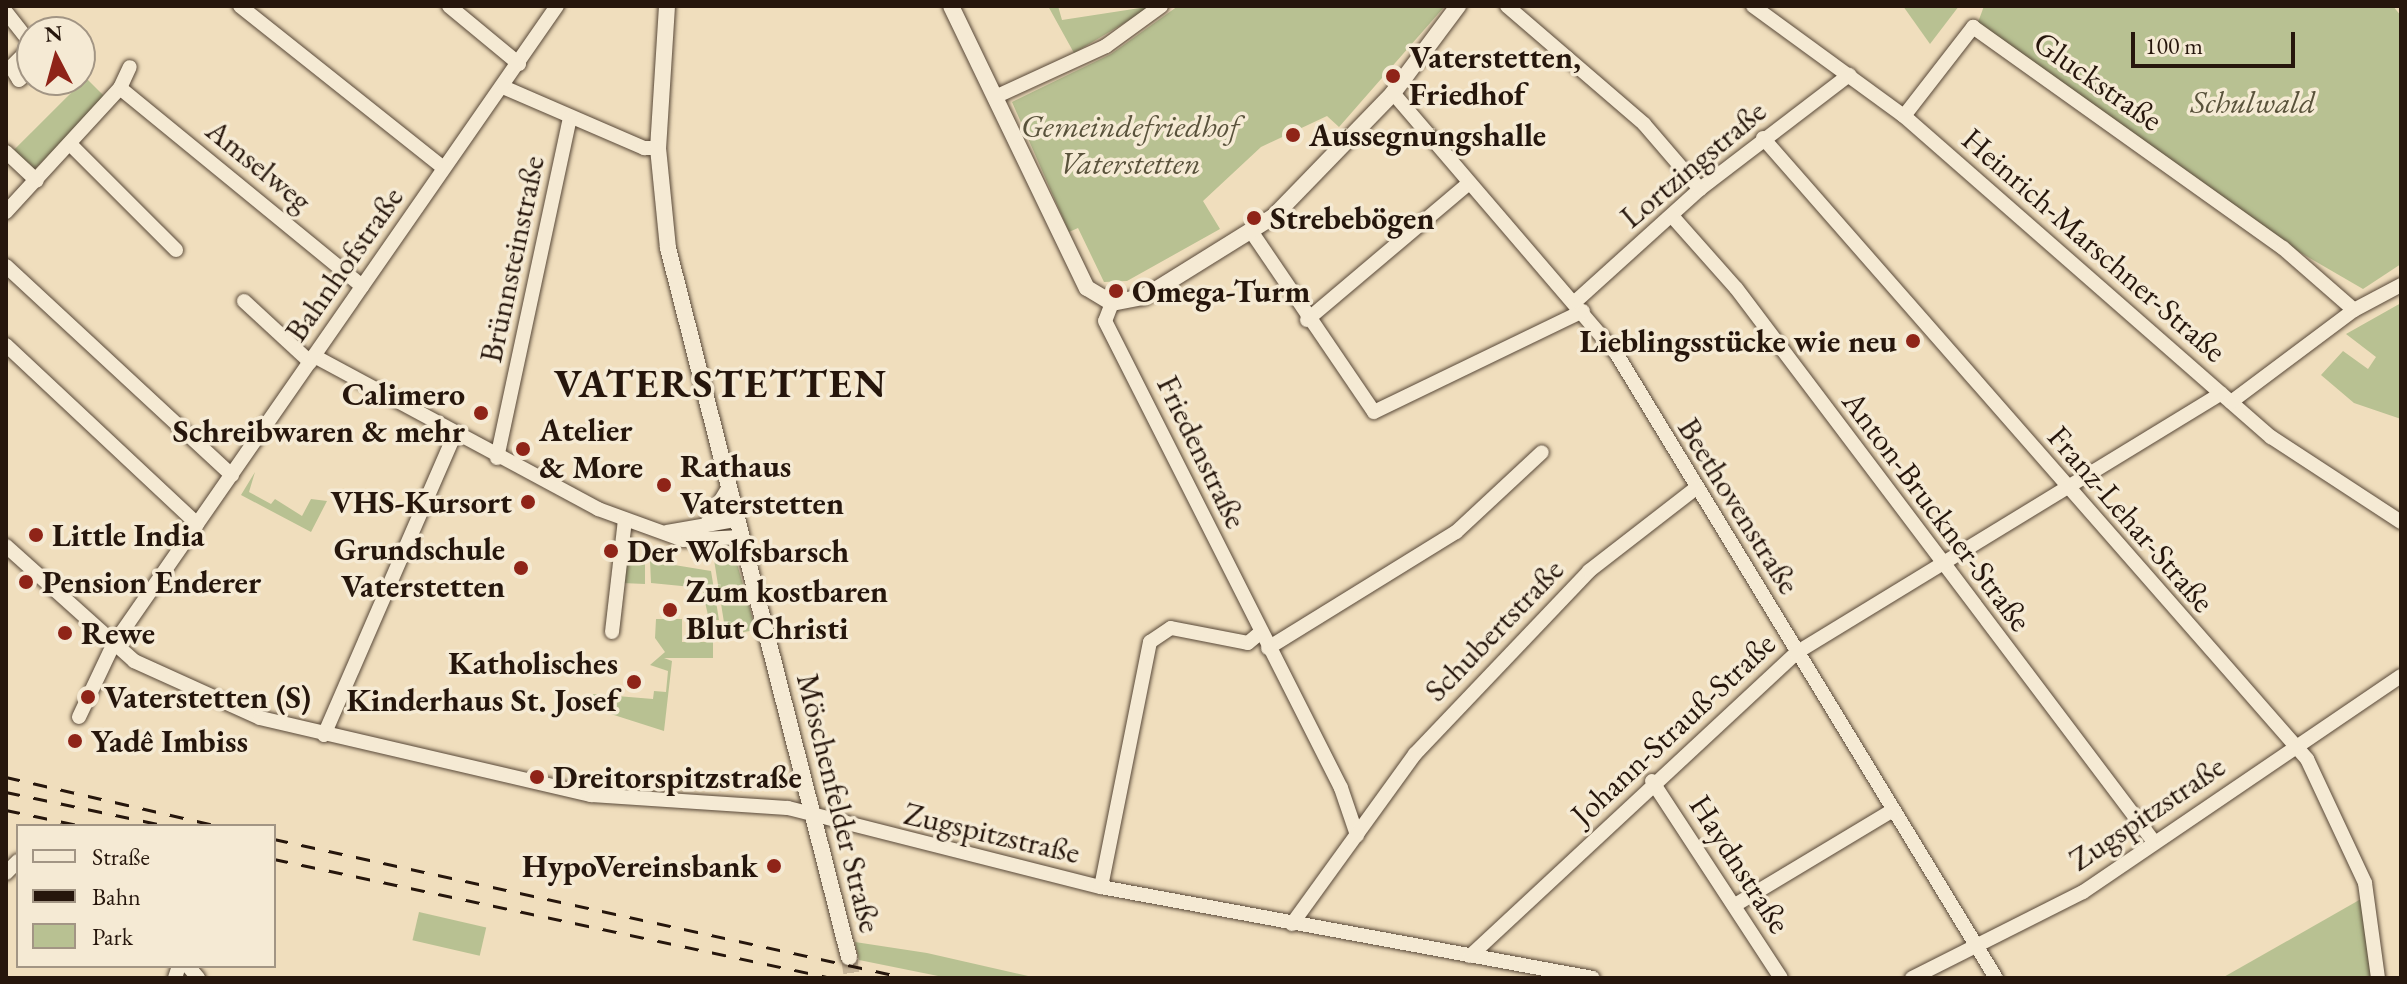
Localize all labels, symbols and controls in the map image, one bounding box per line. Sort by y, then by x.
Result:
north arrow [16,16,96,96]
scale bar [2135,16,2299,66]
text: N [43,18,64,49]
street label: Gluckstraße [2026,23,2170,139]
text: 100 m [2145,30,2203,61]
place label: Vaterstetten, Friedhof [1409,39,1581,114]
marker: Vaterstetten, Friedhof [1384,67,1402,85]
park label: Schulwald [2190,83,2316,121]
street label: Lortzingstraße [1612,92,1774,236]
park label: Gemeindefriedhof Vaterstetten [1021,108,1239,183]
street label: Amselweg [198,111,320,219]
place label: Aussegnungshalle [1309,116,1546,154]
street label: Heinrich-Marschner-Straße [1954,120,2234,370]
marker: Aussegnungshalle [1284,126,1302,144]
street label: Brünnsteinstraße [471,152,553,366]
street label: Bahnhofstraße [277,179,411,349]
place label: Strebebögen [1270,199,1435,237]
marker: Strebebögen [1245,209,1263,227]
place label: Omega-Turm [1132,272,1310,310]
marker: Omega-Turm [1107,282,1125,300]
place label: Lieblingsstücke wie neu [1579,322,1897,360]
marker: Lieblingsstücke wie neu [1904,332,1922,350]
district label: VATERSTETTEN [554,359,888,407]
street label: Friedenstraße [1149,369,1255,535]
place label: Calimero Schreibwaren & mehr [173,376,465,451]
street label: Anton-Bruckner-Straße [1834,383,2040,639]
marker: Calimero Schreibwaren & mehr [472,404,490,422]
street label: Beethovenstraße [1670,411,1808,601]
place label: Atelier & More [539,412,643,487]
street label: Franz-Lehar-Straße [2040,418,2222,620]
marker: Atelier & More [514,440,532,458]
place label: Rathaus Vaterstetten [680,448,844,523]
marker: Rathaus Vaterstetten [655,476,673,494]
place label: VHS-Kursort [330,483,512,521]
marker: VHS-Kursort [519,493,537,511]
place label: Little India [52,516,205,554]
marker: Little India [27,526,45,544]
place label: Grundschule Vaterstetten [334,531,505,606]
place label: Der Wolfsbarsch [627,532,849,570]
marker: Der Wolfsbarsch [602,542,620,560]
street label: Schubertstraße [1416,551,1572,709]
marker: Grundschule Vaterstetten [512,559,530,577]
place label: Pension Enderer [42,563,261,601]
marker: Pension Enderer [17,573,35,591]
place label: Zum kostbaren Blut Christi [686,573,888,648]
marker: Zum kostbaren Blut Christi [661,601,679,619]
place label: Rewe [81,614,155,652]
marker: Rewe [56,624,74,642]
street label: Johann-Strauß-Straße [1563,625,1783,833]
place label: Katholisches Kinderhaus St. Josef [346,645,618,720]
street label: Möschenfelder Straße [788,670,890,936]
marker: Katholisches Kinderhaus St. Josef [625,673,643,691]
place label: Vaterstetten (S) [104,678,311,716]
marker: Vaterstetten (S) [79,688,97,706]
place label: Yadê Imbiss [91,722,248,760]
marker: Yadê Imbiss [66,732,84,750]
street label: Zugspitzstraße [2062,747,2232,879]
place label: Dreitorspitzstraße [553,758,802,796]
marker: Dreitorspitzstraße [528,768,546,786]
street label: Haydnstraße [1681,788,1799,940]
street label: Zugspitzstraße [900,794,1084,872]
legend [16,824,276,968]
text: Straße [92,841,150,872]
place label: HypoVereinsbank [522,847,758,885]
marker: HypoVereinsbank [765,857,783,875]
text: Bahn [92,881,141,912]
text: Park [92,921,133,952]

